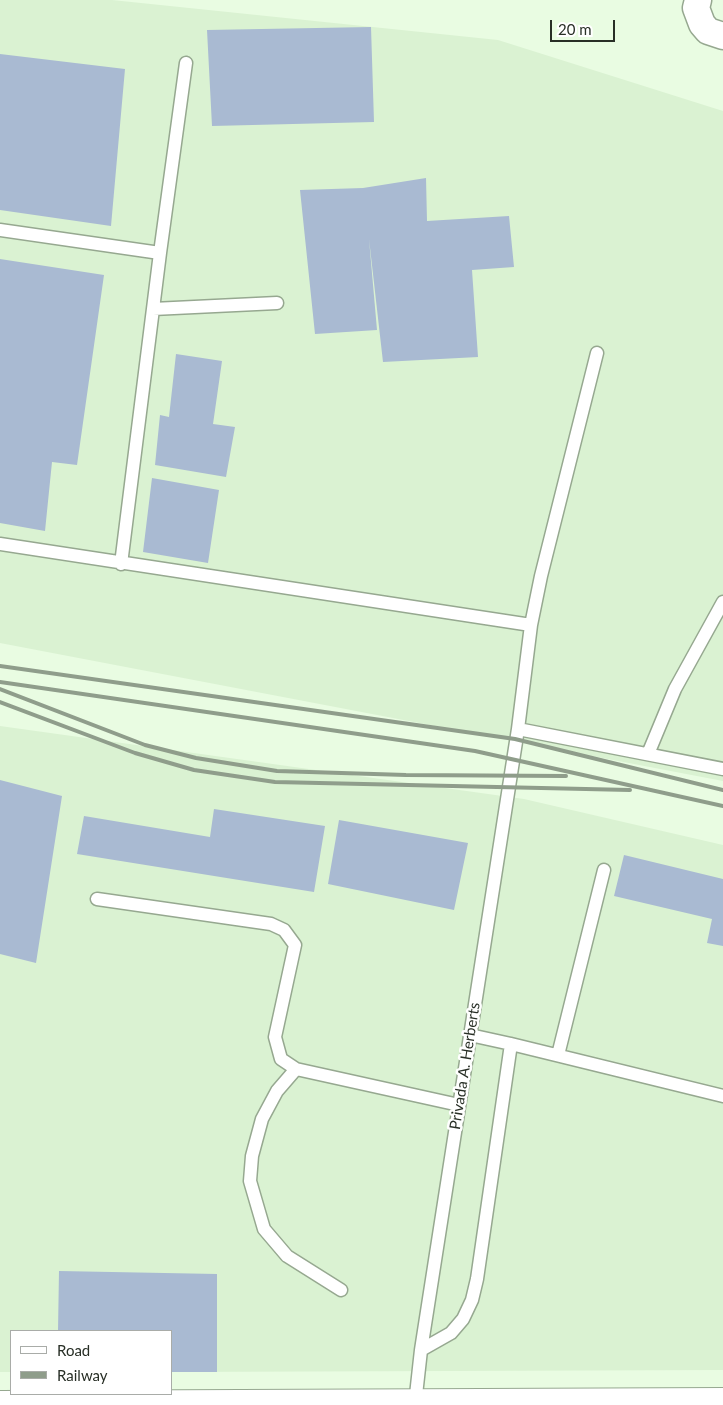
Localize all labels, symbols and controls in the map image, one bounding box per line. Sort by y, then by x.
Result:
scale bar [553,10,618,42]
text: 20 m [558,20,592,38]
street label: Privada A. Herberts [446,1001,484,1131]
legend [10,1330,172,1395]
text: Road [57,1341,90,1359]
text: Railway [57,1366,108,1384]

